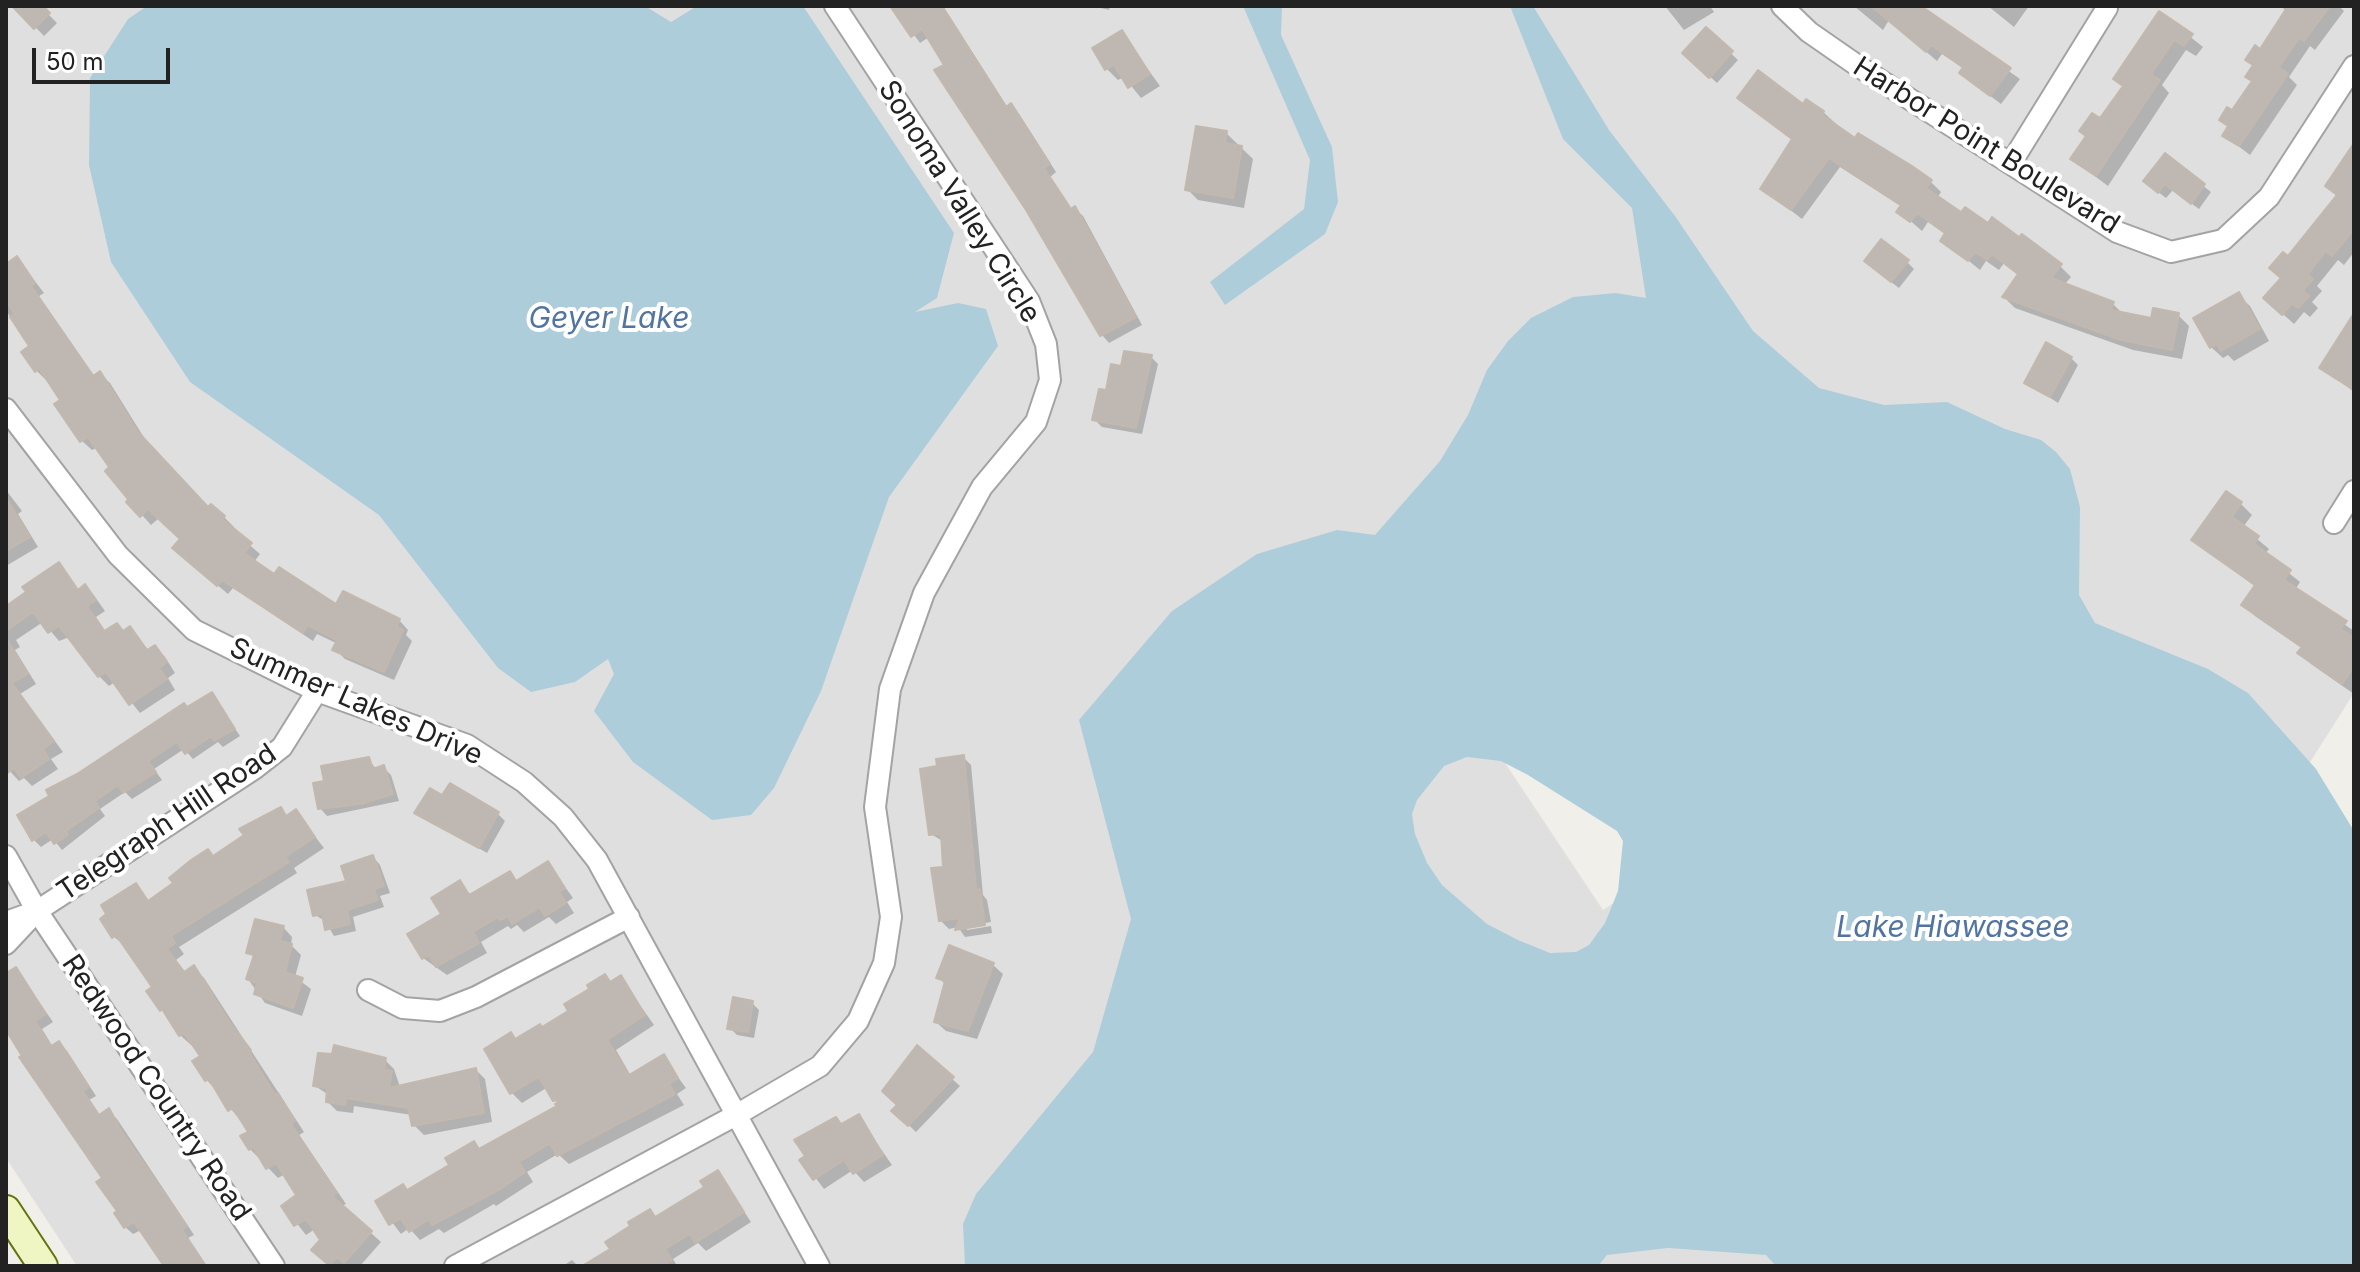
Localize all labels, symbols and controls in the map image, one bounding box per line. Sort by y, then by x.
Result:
scale bar [36,32,174,82]
text: 50 m [46,47,104,76]
street label: Harbor Point Boulevard [1847,50,2125,242]
street label: Sonoma Valley Circle [871,75,1047,329]
water label: Geyer Lake [529,301,689,337]
street label: Summer Lakes Drive [224,631,488,773]
street label: Telegraph Hill Road [51,737,283,909]
water label: Lake Hiawassee [1836,910,2070,946]
street label: Redwood Country Road [54,949,258,1227]

